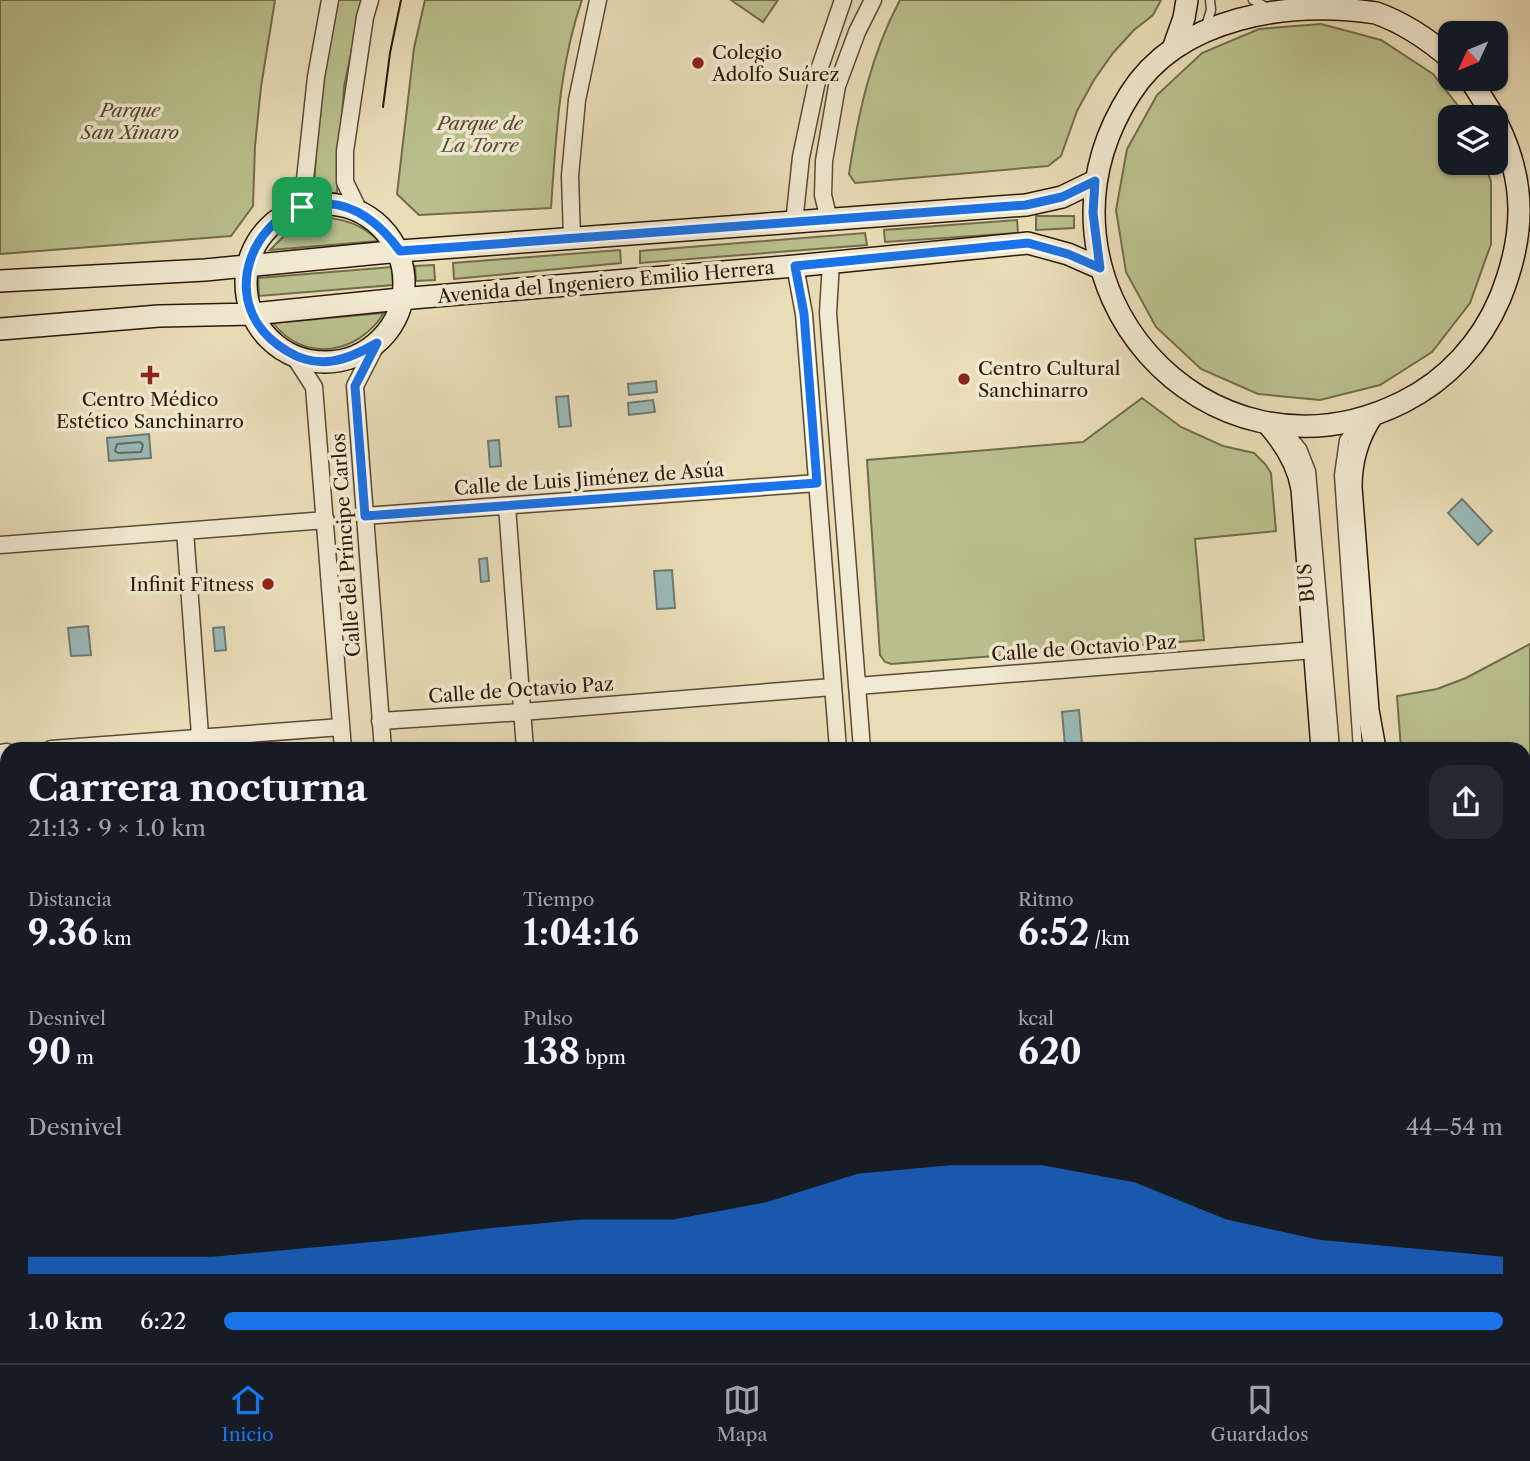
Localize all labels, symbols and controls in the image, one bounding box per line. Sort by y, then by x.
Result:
north arrow [1438,21,1508,91]
map controls [1438,21,1508,175]
place label: Colegio Adolfo Suárez [711,41,839,86]
marker: Colegio Adolfo Suárez [690,55,706,71]
park label: Parque San Xinaro [80,99,179,144]
button: layers [1438,105,1508,175]
park label: Parque de La Torre [435,112,524,157]
pin [272,177,332,237]
icon: arrive [283,188,321,226]
street label: Avenida del Ingeniero Emilio Herrera [436,256,775,308]
place label: Centro Cultural Sanchinarro [978,357,1121,402]
marker: Centro Médico Estético Sanchinarro [140,365,160,385]
marker: Centro Cultural Sanchinarro [956,371,972,387]
place label: Centro Médico Estético Sanchinarro [56,388,244,433]
street label: Calle del Príncipe Carlos [327,432,365,658]
street label: Calle de Luis Jiménez de Asúa [453,458,725,500]
street label: BUS [1293,563,1319,603]
place label: Infinit Fitness [130,573,254,596]
marker: Infinit Fitness [260,576,276,592]
street label: Calle de Octavio Paz [991,630,1177,666]
street label: Calle de Octavio Paz [428,672,614,708]
text: Carrera nocturna [28,764,368,811]
button: share [1429,765,1503,839]
text: 21:13 · 9 × 1.0 km [28,814,206,842]
text: Distancia [28,888,112,911]
text: Tiempo [523,888,594,911]
text: Ritmo [1018,888,1074,911]
text: 9.36 [28,911,98,954]
text: 1:04:16 [523,911,639,954]
text: 6:52 [1018,911,1089,954]
text: km [98,927,132,950]
text: /km [1089,927,1130,950]
text: Desnivel [28,1007,106,1030]
text: Pulso [523,1007,573,1030]
text: kcal [1018,1007,1054,1030]
text: 90 [28,1030,71,1073]
text: 138 [523,1030,580,1073]
text: 620 [1018,1030,1082,1073]
text: m [71,1046,94,1069]
text: bpm [580,1046,626,1069]
text: Desnivel [28,1113,122,1141]
text: 44–54 m [1406,1113,1503,1141]
text: 1.0 km [28,1307,103,1335]
text: 6:22 [140,1307,186,1335]
tab: Inicio [222,1381,274,1446]
tab: Mapa [717,1381,768,1446]
tab: Guardados [1211,1381,1308,1446]

